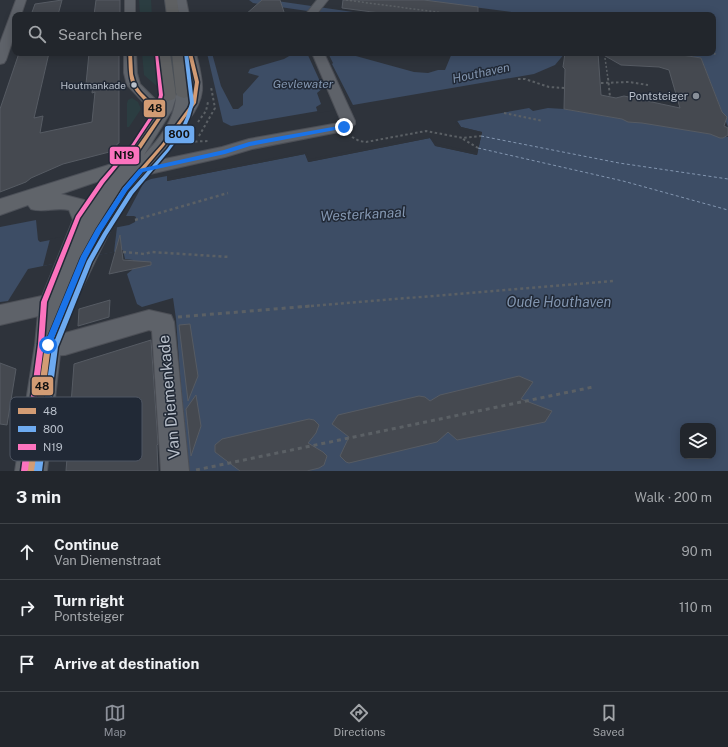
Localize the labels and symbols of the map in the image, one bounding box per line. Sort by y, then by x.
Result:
water label: Houthaven [451,60,511,86]
water label: Gevlewater [273,77,334,91]
place label: Houtmankade [61,79,126,91]
marker: Houtmankade [129,80,139,90]
place label: Pontsteiger [629,90,688,102]
marker: Pontsteiger [691,91,701,101]
line badge: 48 [143,99,166,118]
text: 48 [148,102,162,114]
route end [335,118,353,136]
line badge: 800 [164,125,195,144]
text: 800 [168,128,190,140]
line badge: N19 [109,146,140,165]
text: N19 [114,149,134,161]
water label: Westerkanaal [320,204,406,224]
water label: Oude Houthaven [507,294,612,310]
street label: Van Diemenkade [154,334,184,460]
route start [39,336,57,354]
line badge: 48 [31,376,54,396]
text: 48 [35,380,49,392]
legend [10,397,142,461]
text: 48 [43,405,57,417]
text: 800 [43,423,64,435]
text: N19 [43,441,63,453]

